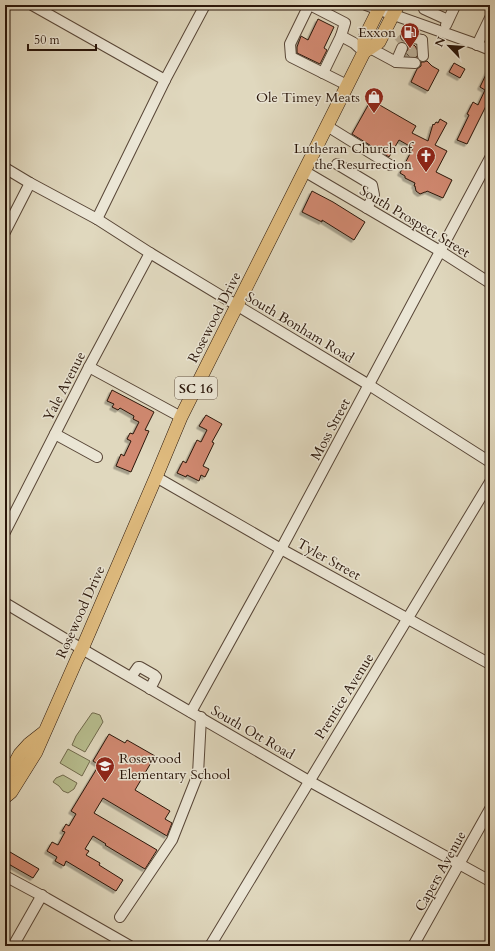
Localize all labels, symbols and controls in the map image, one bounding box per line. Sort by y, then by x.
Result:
fuel station icon: Exxon [399,21,421,49]
place label: Exxon [358,23,396,42]
scale bar [28,26,96,52]
north arrow [429,26,469,66]
text: 50 m [34,32,61,48]
text: N [432,34,449,49]
shop icon: Ole Timey Meats [363,86,385,114]
place label: Ole Timey Meats [256,88,360,107]
place label: Lutheran Church of the Resurrection [294,139,415,174]
church icon: Lutheran Church of the Resurrection [415,145,437,173]
street label: South Prospect Street [356,181,474,262]
street label: Rosewood Drive [183,268,246,366]
street label: South Bonham Road [242,288,358,368]
street label: Yale Avenue [39,348,90,424]
road number: SC 16 [175,377,217,399]
street label: Moss Street [306,394,355,464]
street label: Tyler Street [293,534,365,585]
street label: Rosewood Drive [51,563,109,662]
street label: Prentice Avenue [310,650,378,743]
street label: South Ott Road [207,701,299,764]
place label: Rosewood Elementary School [119,749,231,784]
school or university icon: Rosewood Elementary School [94,755,116,783]
street label: Capers Avenue [410,827,470,915]

